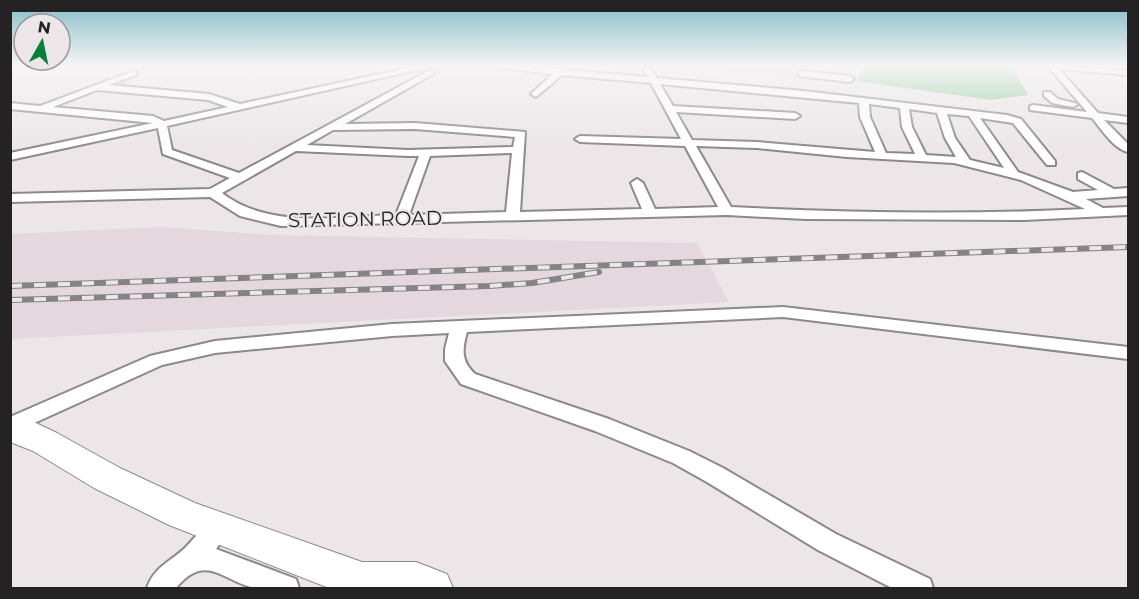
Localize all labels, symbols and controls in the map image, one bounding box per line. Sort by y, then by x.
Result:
north arrow [12,12,72,72]
text: N [36,17,52,38]
street label: STATION ROAD [288,206,442,232]

